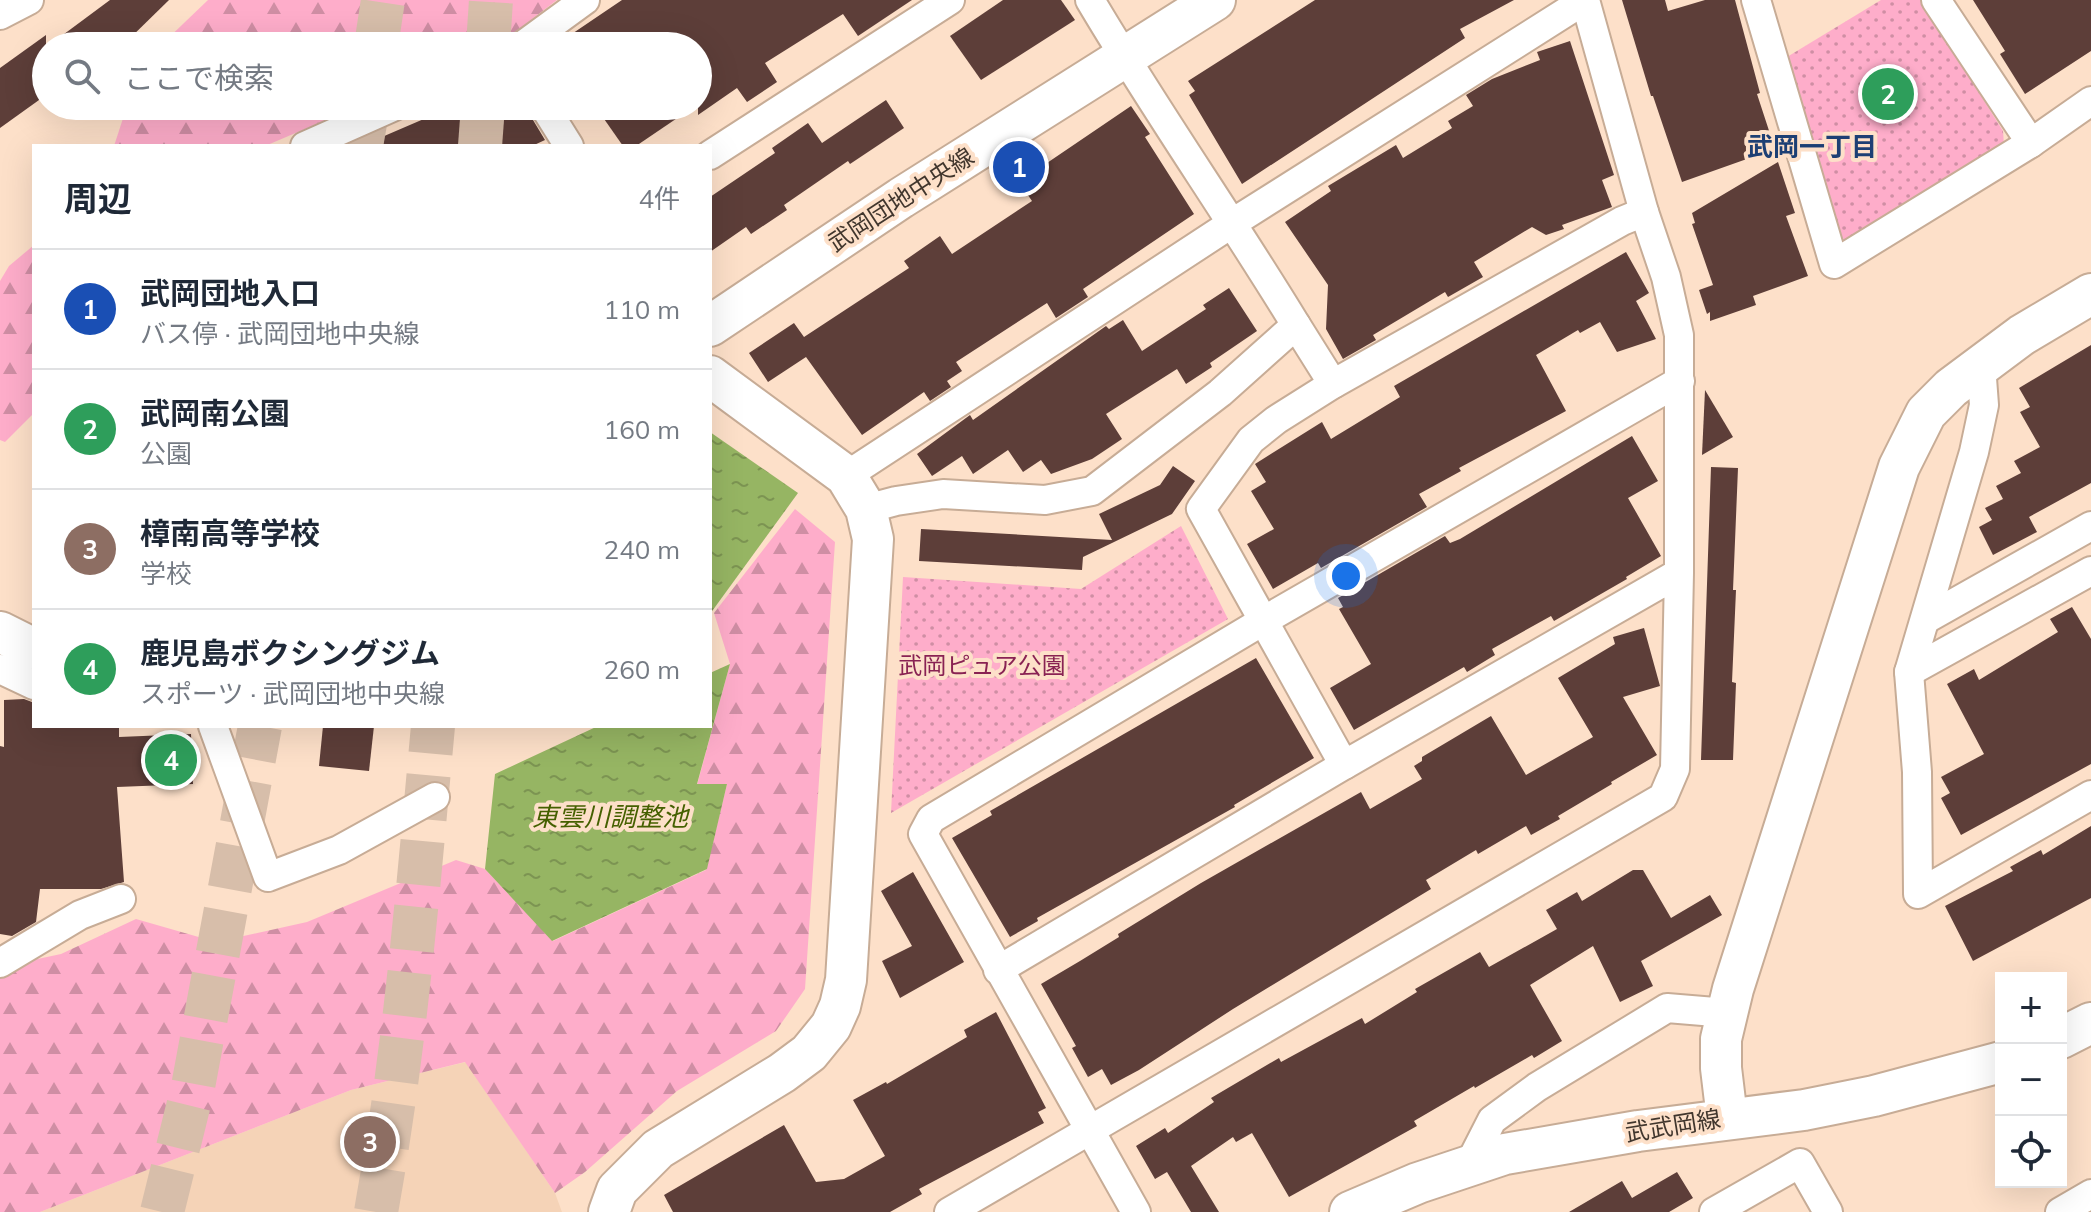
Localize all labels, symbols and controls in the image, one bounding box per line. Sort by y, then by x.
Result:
search box [32,32,712,120]
icon: search [60,54,104,98]
text: ここで検索 [124,59,274,97]
pin: 2 [1862,64,1914,124]
district label: 武岡一丁目 [1747,130,1877,163]
pin: 1 [993,137,1045,197]
street label: 武岡団地中央線 [822,141,979,257]
text: 周辺 [64,177,132,220]
text: 4件 [638,182,680,215]
text: 武岡団地入口 [140,274,320,312]
text: 1 [82,293,98,326]
text: 110 m [604,293,680,326]
text: バス停 · 武岡団地中央線 [140,317,420,350]
text: 武岡南公園 [140,394,290,432]
text: 2 [82,413,98,446]
text: 160 m [604,413,680,446]
text: 公園 [140,437,192,470]
text: 樟南高等学校 [140,514,320,552]
text: 3 [82,533,98,566]
text: 240 m [604,533,680,566]
your location [1326,556,1366,596]
text: 学校 [140,557,192,590]
text: 鹿児島ボクシングジム [140,634,440,672]
park label: 武岡ピュア公園 [898,650,1066,680]
text: 4 [82,653,98,686]
text: 260 m [604,653,680,686]
text: スポーツ · 武岡団地中央線 [140,677,445,710]
pin: 4 [145,730,197,790]
water label: 東雲川調整池 [532,800,691,833]
map controls [1995,972,2067,1188]
button: + [1995,972,2067,1044]
button: − [1995,1044,2067,1116]
street label: 武武岡線 [1623,1103,1723,1147]
pin: 3 [344,1112,396,1172]
button: locate [1995,1116,2067,1188]

